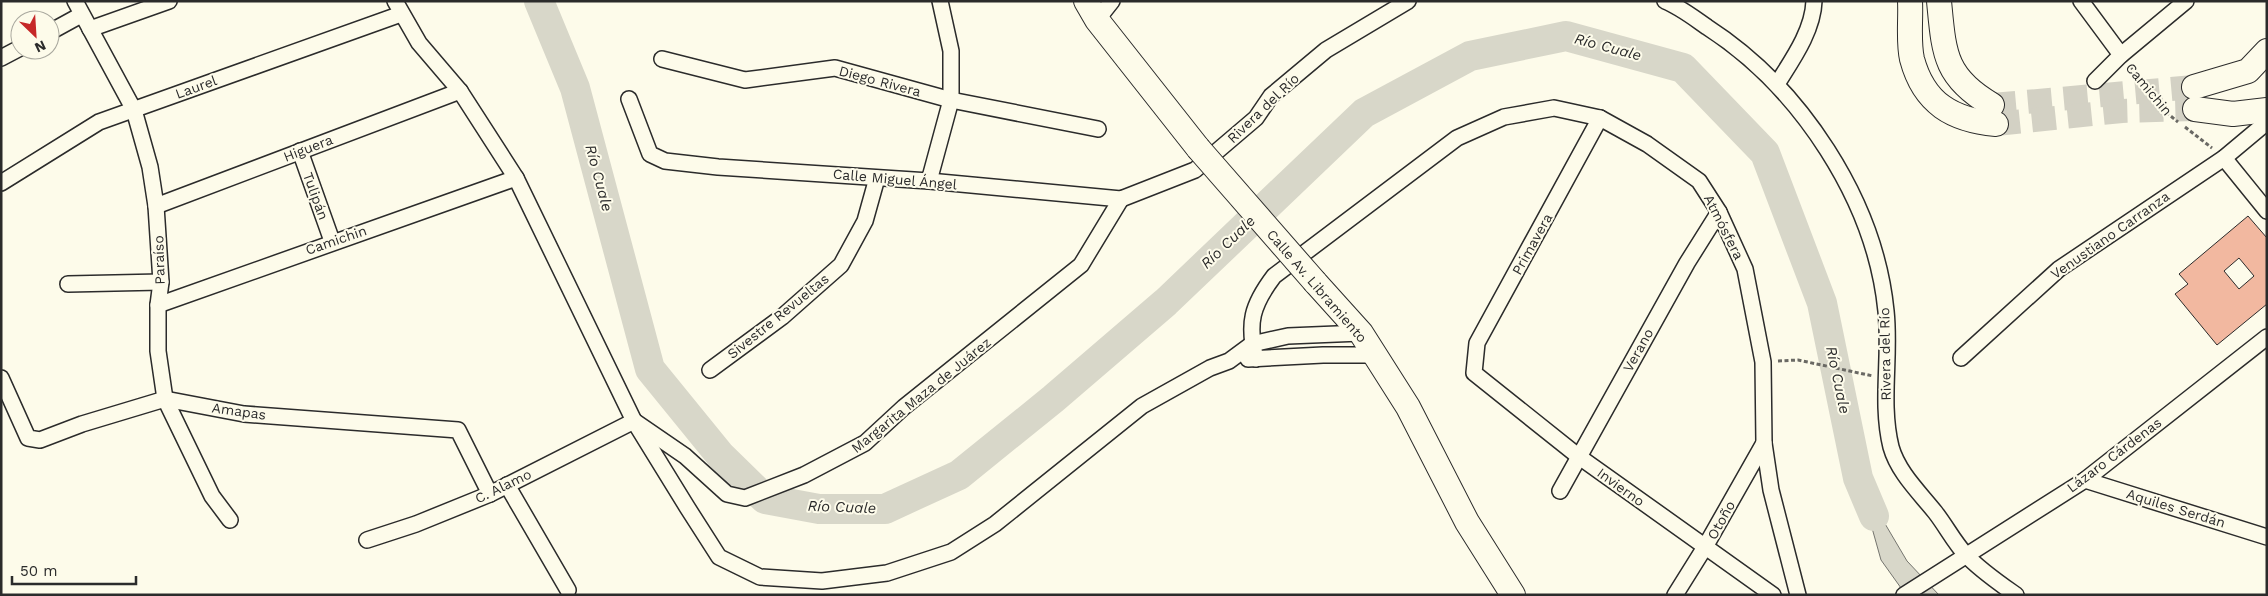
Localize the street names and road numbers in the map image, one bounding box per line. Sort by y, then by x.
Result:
street label: Camichin [2122,60,2176,118]
street label: Diego Rivera [837,62,923,100]
street label: Rivera del Río [1224,70,1302,146]
street label: Laurel [173,72,220,102]
street label: Higuera [281,131,335,165]
street label: Calle Miguel Ángel [832,166,958,192]
street label: Tulipán [300,170,332,222]
street label: Venustiano Carranza [2048,188,2173,282]
street label: Atmósfera [1701,192,1747,262]
street label: Primavera [1509,210,1555,278]
street label: Camichin [303,222,369,258]
street label: Calle Av. Libramiento [1264,226,1370,346]
street label: Paraíso [150,235,168,285]
street label: Sivestre Revueltas [724,270,832,362]
street label: Rivera del Río [1876,307,1894,401]
street label: Verano [1620,326,1656,374]
street label: Margarita Maza de Juárez [848,334,994,456]
street label: Amapas [211,399,267,423]
street label: Lázaro Cárdenas [2064,414,2164,496]
street label: Invierno [1594,465,1648,509]
street label: C. Alamo [472,466,534,506]
street label: Aquiles Serdán [2125,485,2227,531]
street label: Otoño [1704,498,1738,542]

